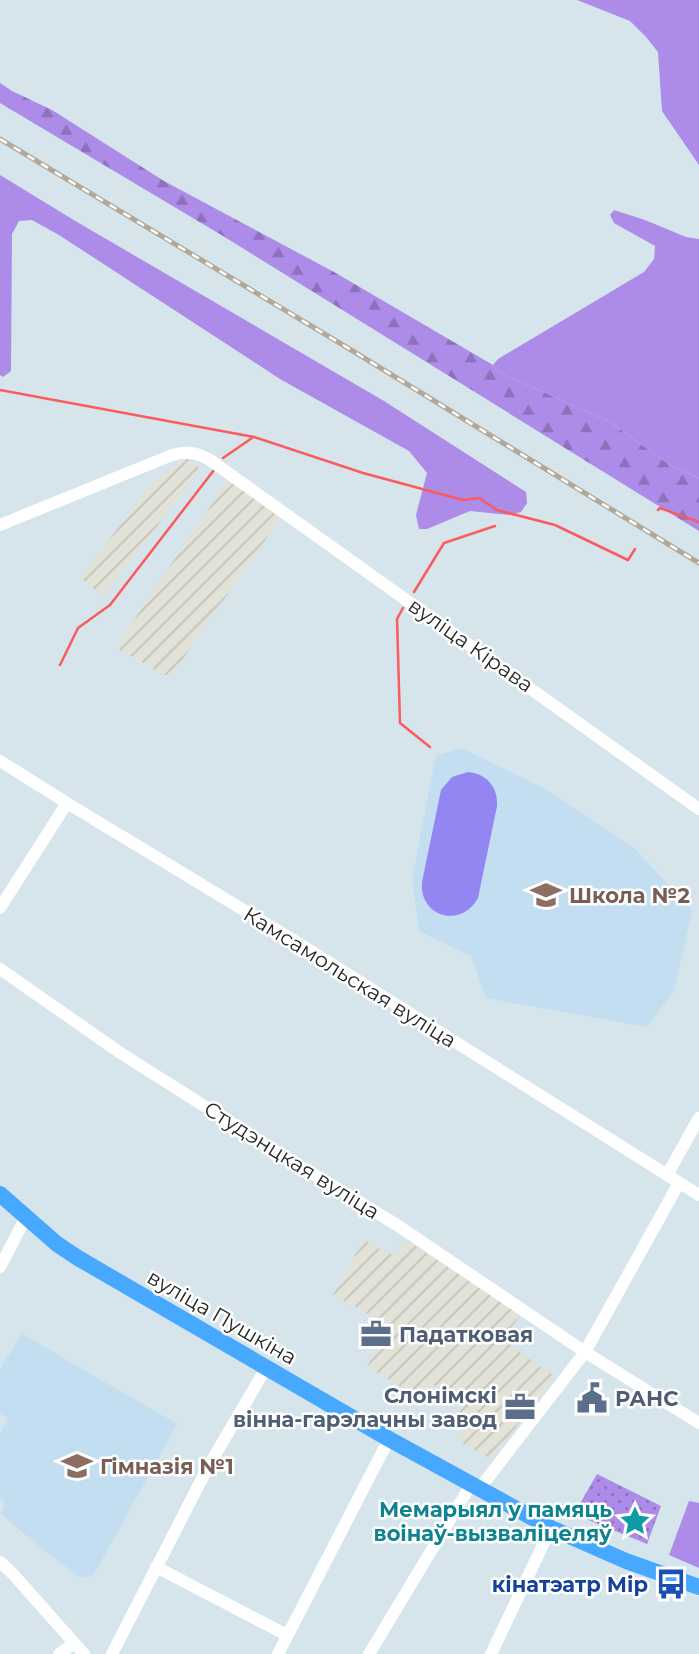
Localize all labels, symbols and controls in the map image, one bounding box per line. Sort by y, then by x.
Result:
street label: вуліца Кірава [404,593,538,697]
school or university icon: Школа №2 [529,878,563,912]
place label: Школа №2 [569,883,690,908]
street label: Камсамольская вуліца [239,901,461,1053]
street label: Студэнцкая вуліца [200,1096,384,1224]
street label: вуліца Пушкіна [143,1264,301,1370]
office icon: Падатковая [359,1317,393,1351]
place label: Падатковая [399,1322,533,1347]
public building icon: РАНС [575,1381,609,1415]
place label: Слонімскі вінна-гарэлачны завод [233,1383,497,1432]
place label: РАНС [615,1386,678,1411]
office icon: Слонімскі вінна-гарэлачны завод [503,1390,537,1424]
school or university icon: Гімназія №1 [60,1449,94,1483]
place label: Гімназія №1 [100,1454,234,1479]
place label: Мемарыял у памяць воінаў-вызваліцеляў [374,1497,612,1546]
place icon: Мемарыял у памяць воінаў-вызваліцеляў [618,1504,652,1538]
bus stop icon: кінатэатр Мір [654,1567,688,1601]
place label: кінатэатр Мір [492,1572,648,1597]

